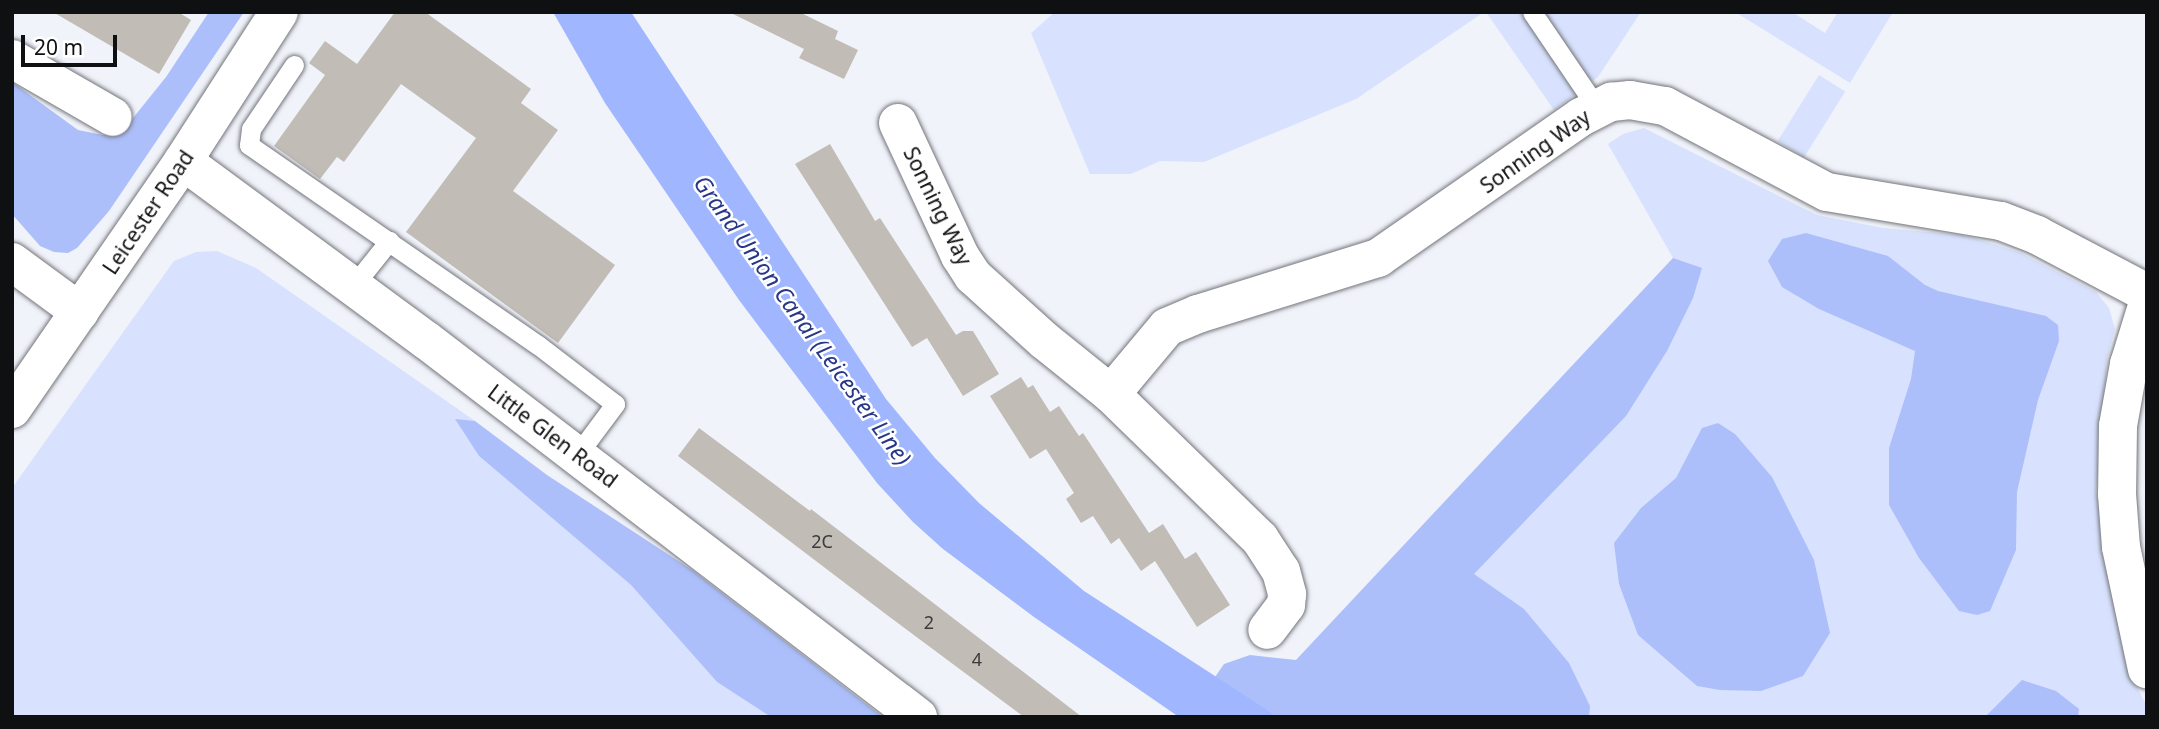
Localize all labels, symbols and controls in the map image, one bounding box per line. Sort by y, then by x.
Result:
scale bar [24,21,121,65]
text: 20 m [34,33,83,61]
street label: Sonning Way [1475,104,1595,198]
street label: Sonning Way [898,143,978,269]
street label: Leicester Road [97,145,199,279]
water label: Grand Union Canal (Leicester Line) [689,170,917,470]
street label: Little Glen Road [483,379,623,493]
house number: 2C [811,530,833,552]
house number: 2 [924,611,934,633]
house number: 4 [972,648,982,670]

